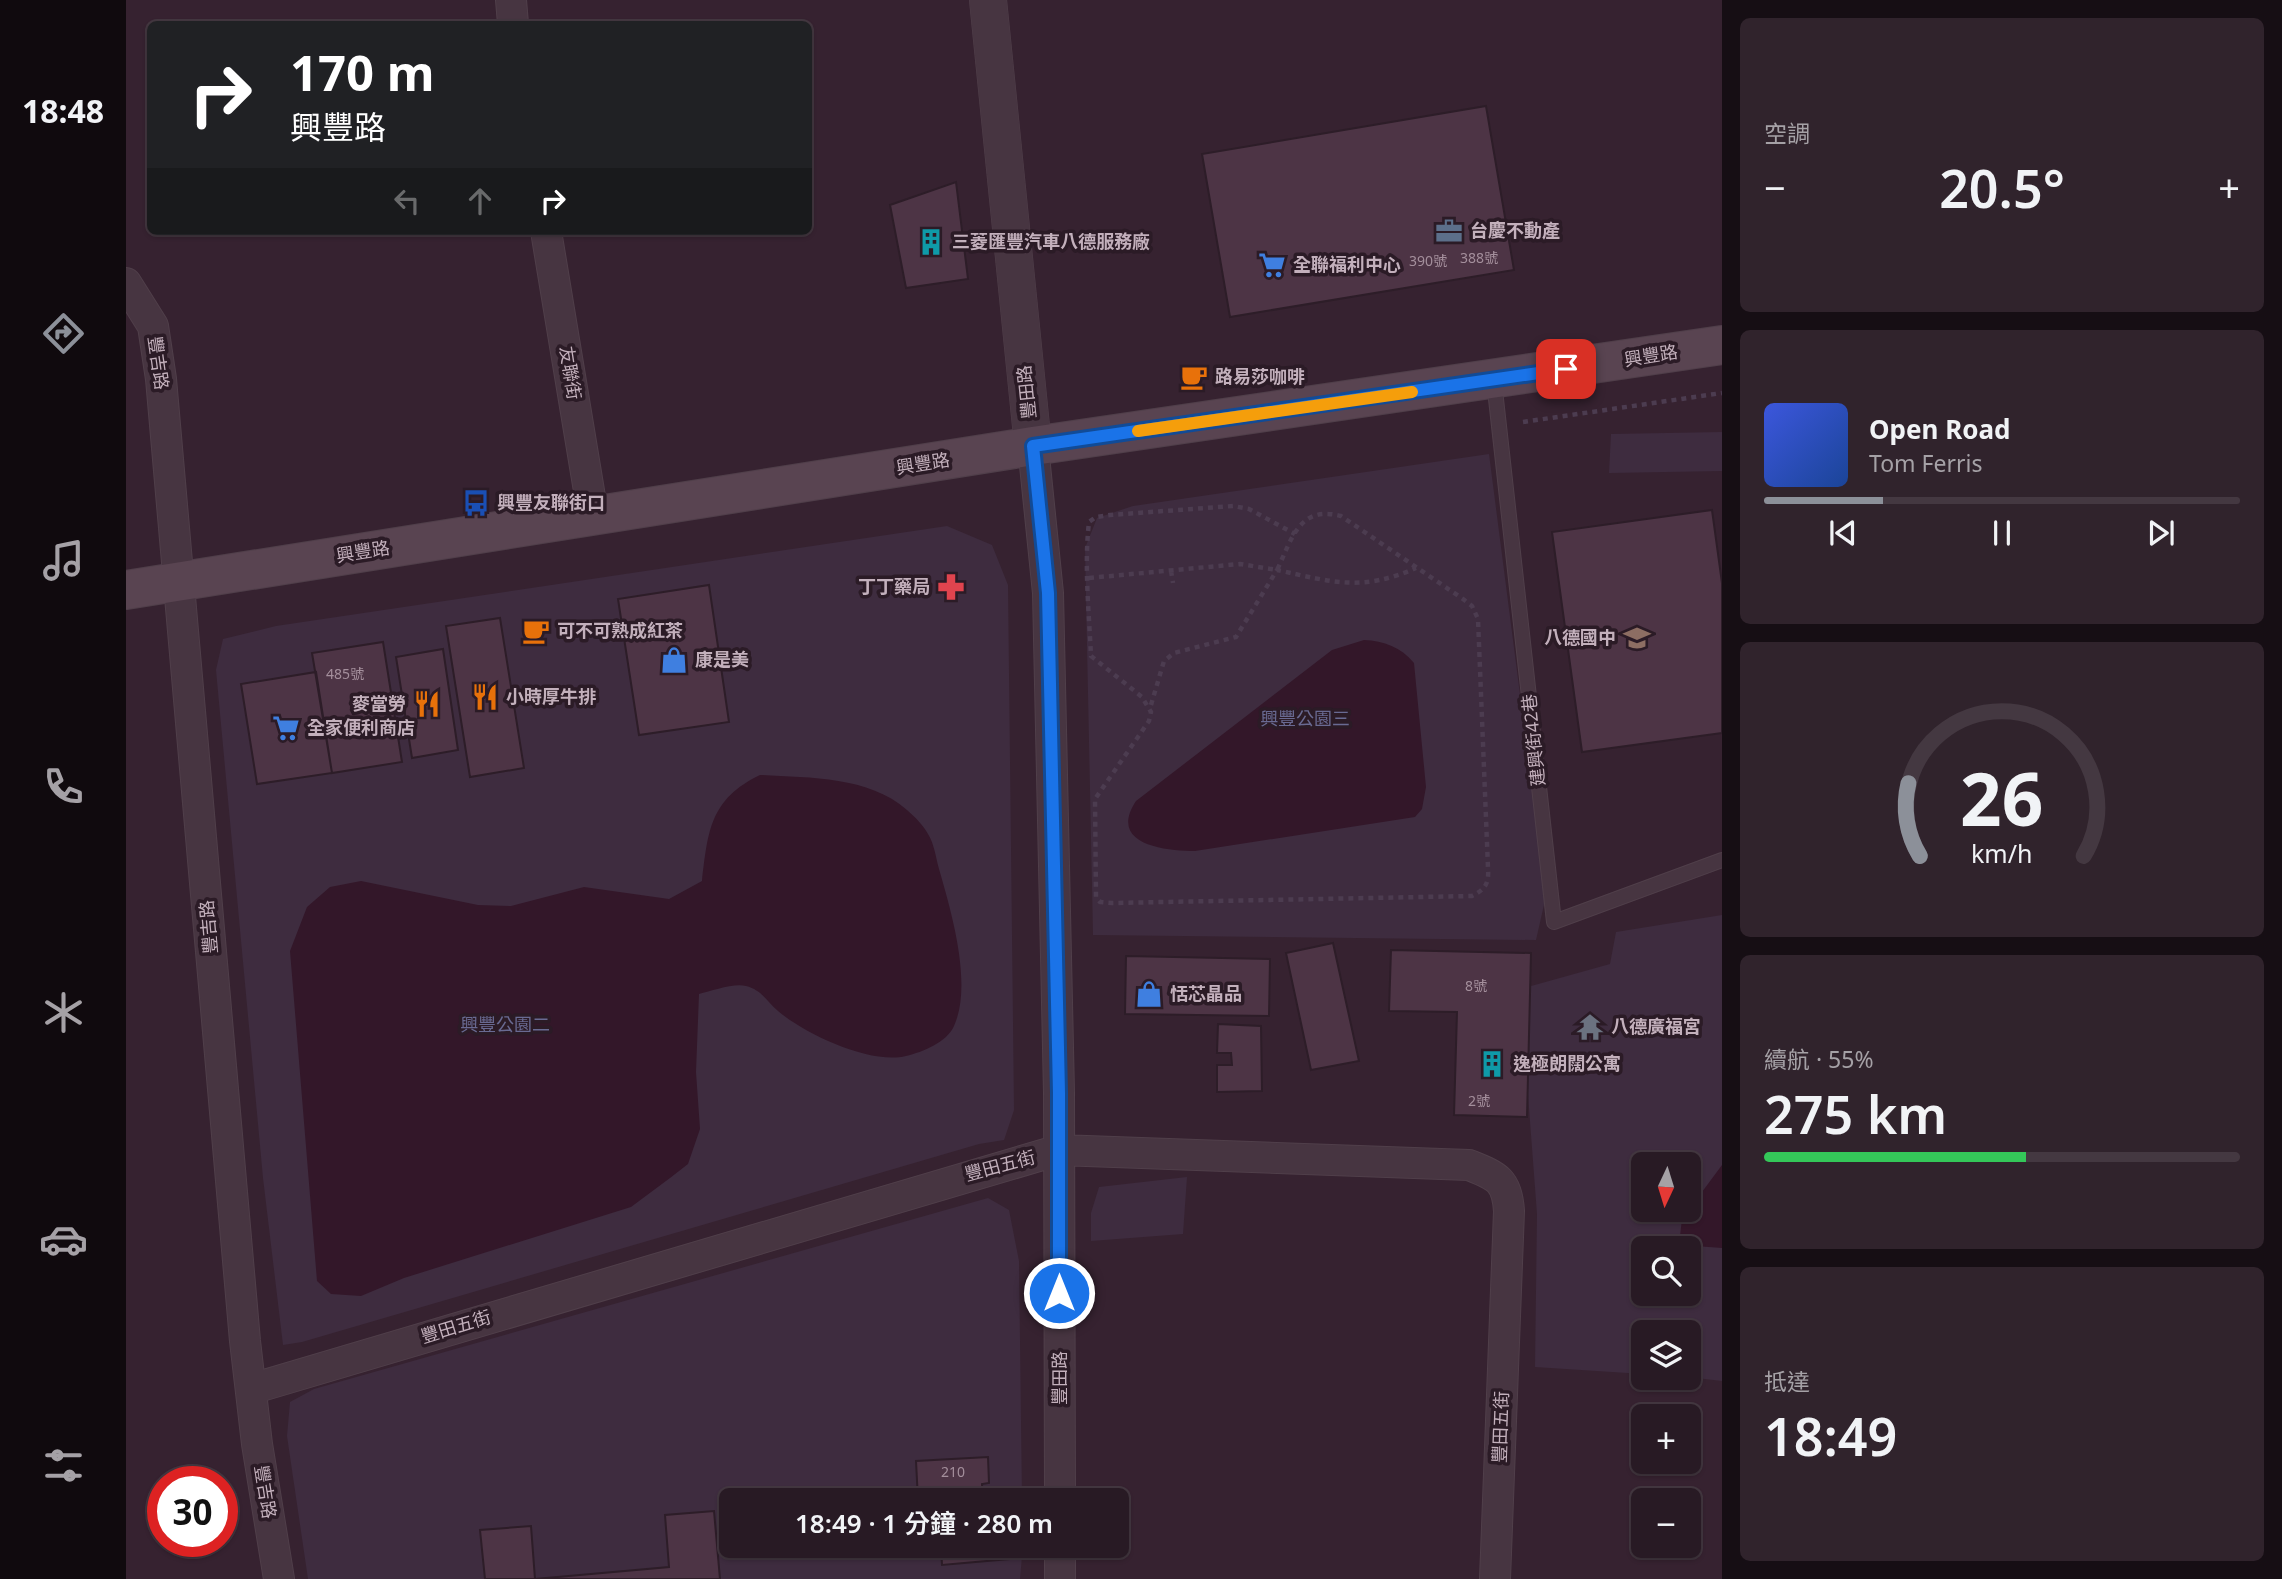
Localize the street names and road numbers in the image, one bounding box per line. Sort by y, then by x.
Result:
street label: 豐吉路 [143,334,175,391]
street label: 興豐路 [1622,339,1679,371]
street label: 友聯街 [555,344,587,401]
street label: 豐田路 [1011,364,1041,420]
street label: 興豐路 [894,447,951,479]
street label: 興豐路 [334,535,391,567]
street label: 建興街42巷 [1516,693,1550,787]
street label: 豐吉路 [194,899,222,955]
street label: 豐田五街 [962,1144,1038,1186]
street label: 豐田五街 [418,1304,494,1348]
street label: 豐田路 [1047,1351,1071,1405]
street label: 豐田五街 [1487,1391,1513,1463]
street label: 豐吉路 [250,1463,282,1520]

